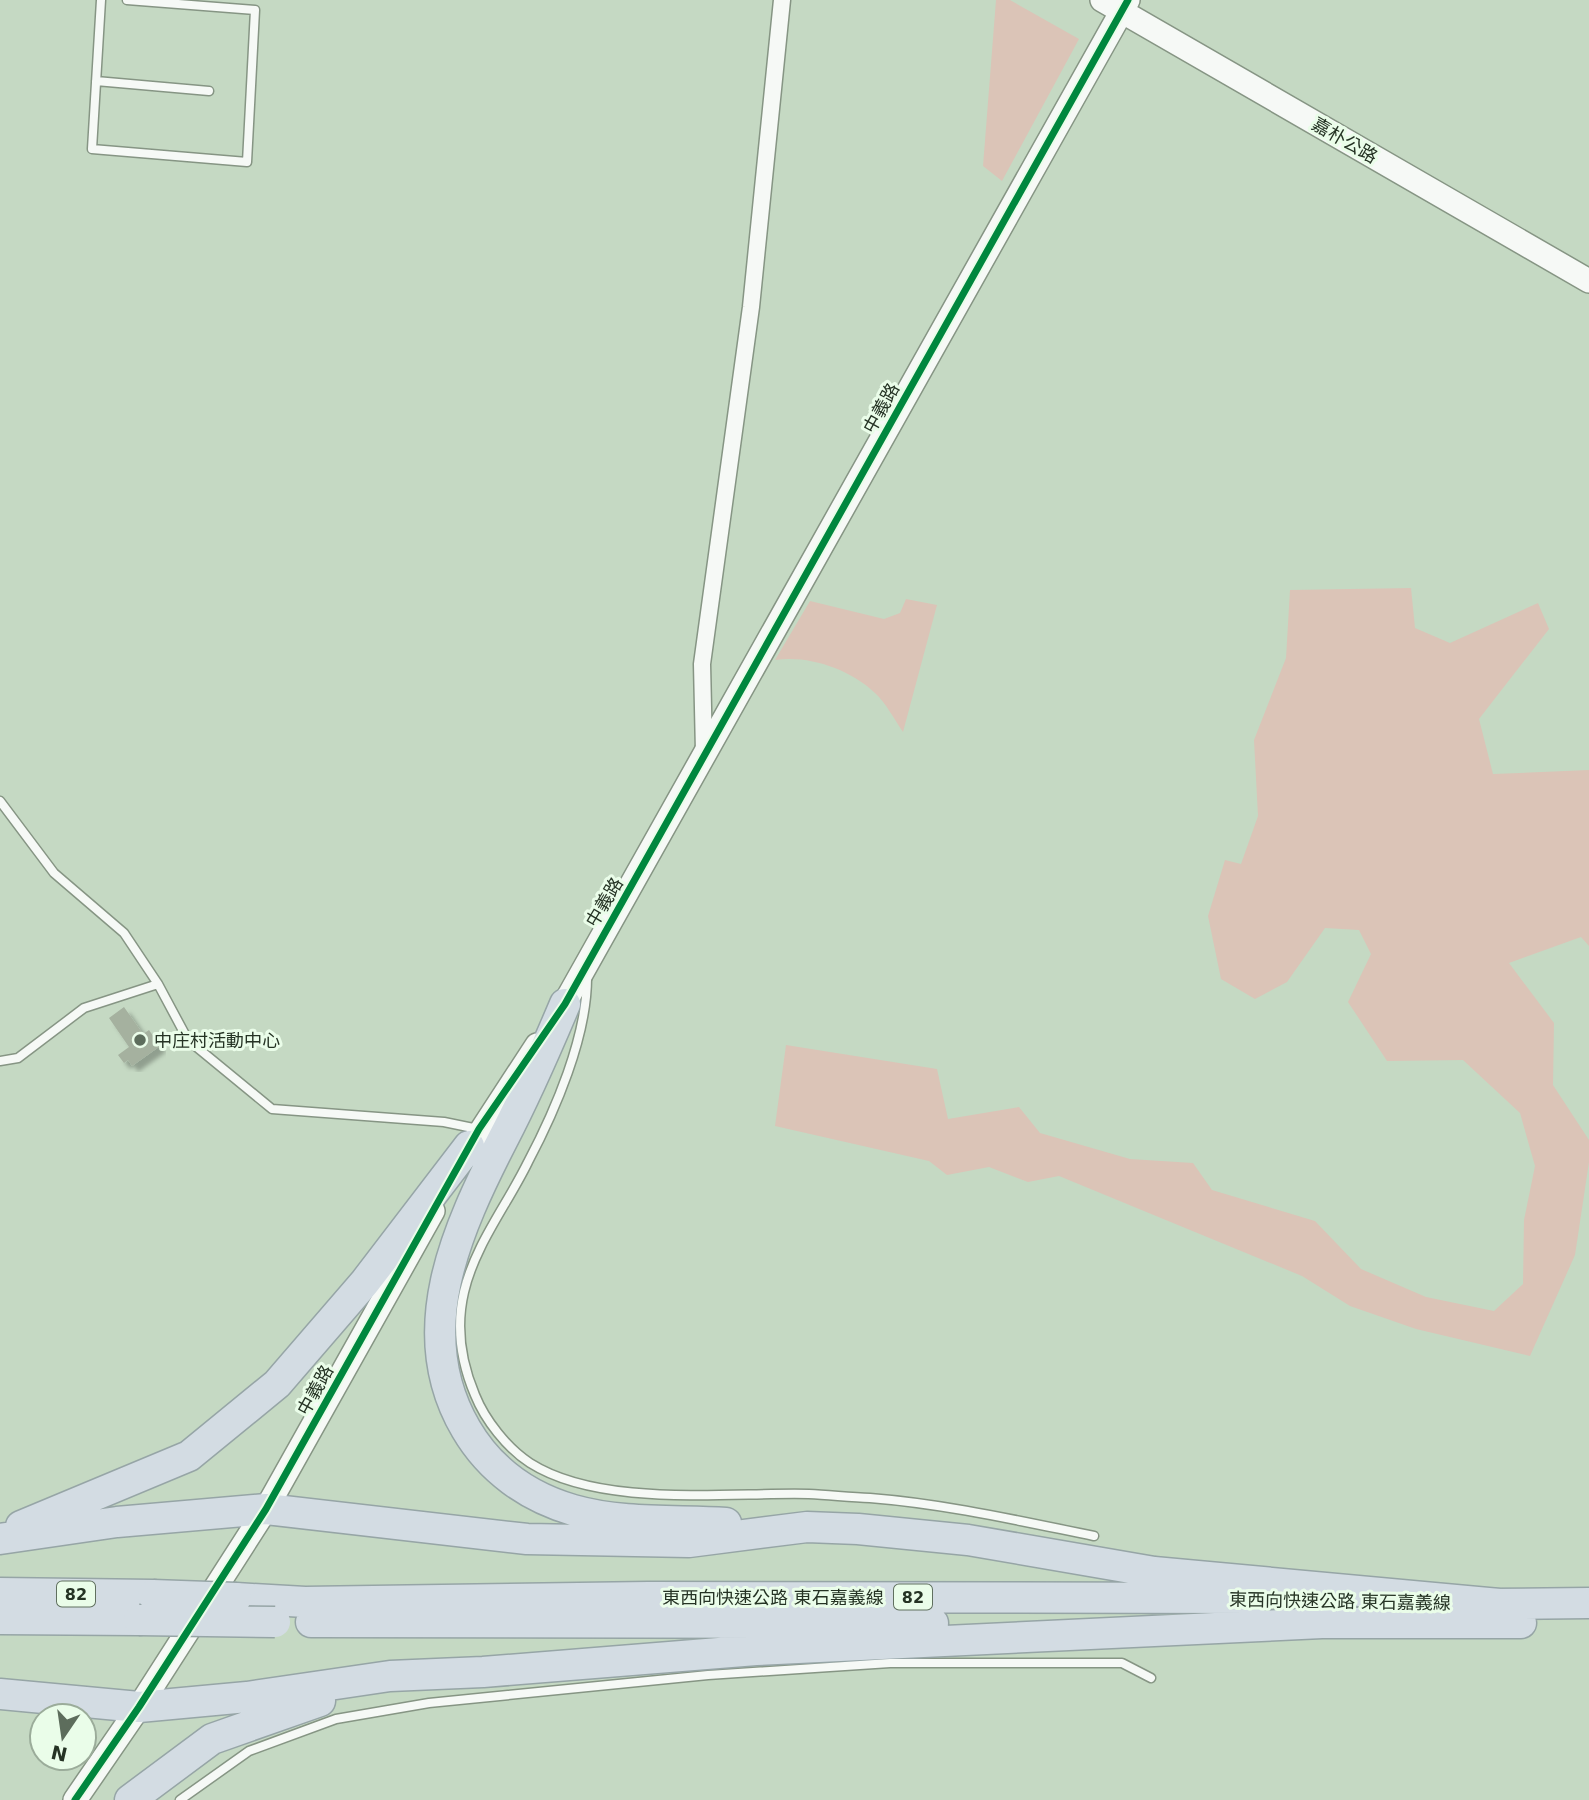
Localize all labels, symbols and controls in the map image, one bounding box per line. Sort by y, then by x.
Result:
street label: 嘉朴公路 [1309,113,1381,167]
street label: 中義路 [859,379,903,437]
street label: 中義路 [581,873,627,931]
place label: 中庄村活動中心 [154,1030,280,1051]
marker: 中庄村活動中心 [132,1032,148,1048]
street label: 中義路 [293,1361,337,1419]
road number: 82 [57,1582,95,1606]
road number: 82 [894,1584,932,1610]
street label: 東西向快速公路 東石嘉義線 [662,1587,884,1608]
street label: 東西向快速公路 東石嘉義線 [1229,1589,1451,1613]
north arrow [28,1702,98,1772]
text: N [49,1741,69,1766]

